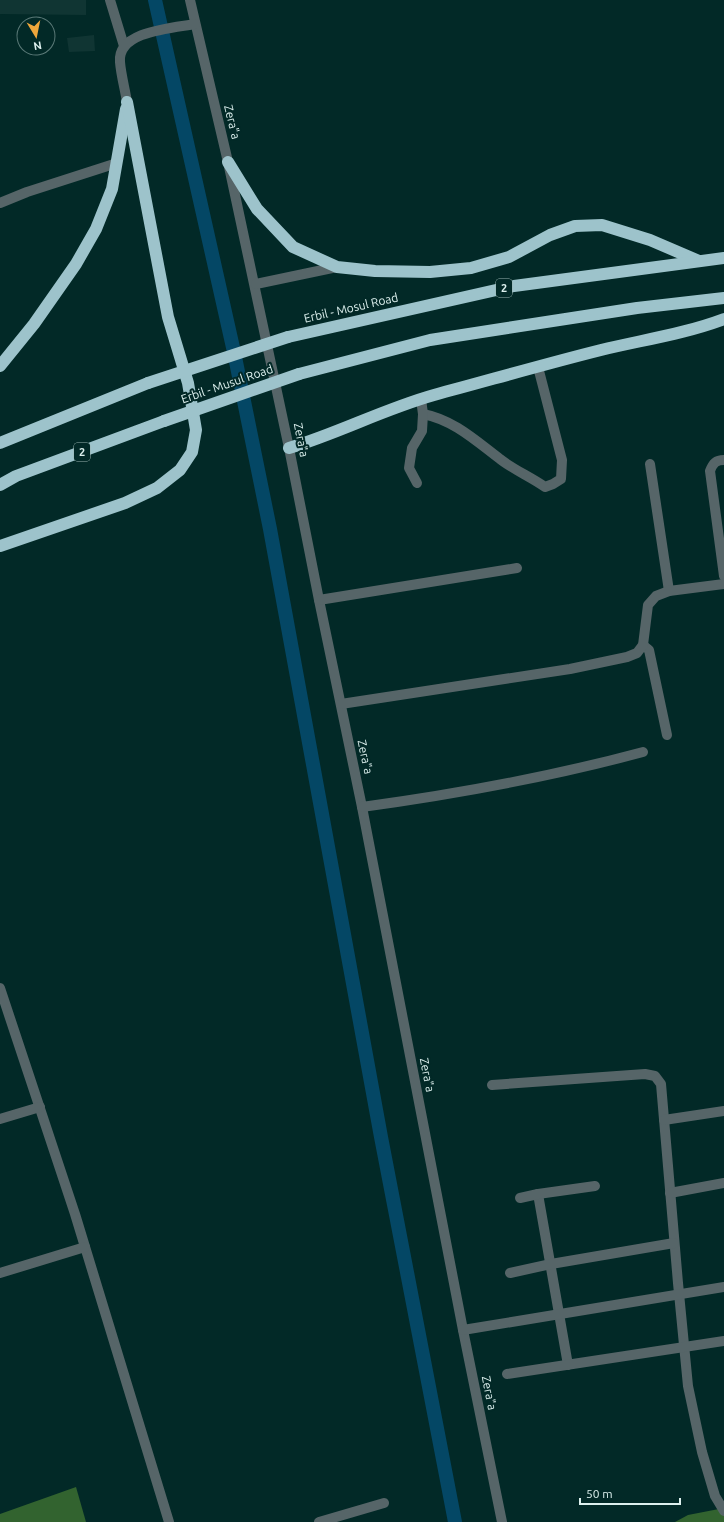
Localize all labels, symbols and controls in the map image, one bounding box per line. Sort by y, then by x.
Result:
north arrow [16,16,56,56]
text: N [33,39,43,52]
street label: Zera"a [222,103,243,140]
road number: 2 [496,279,512,297]
street label: Erbil - Mosul Road [302,290,399,325]
street label: Erbil - Musul Road [179,362,274,405]
street label: Zera"a [292,422,311,458]
road number: 2 [74,443,90,461]
street label: Zera"a [356,738,375,775]
street label: Zera"a [418,1057,437,1093]
street label: Zera"a [480,1375,499,1411]
scale bar [580,1480,680,1506]
text: 50 m [586,1487,613,1500]

